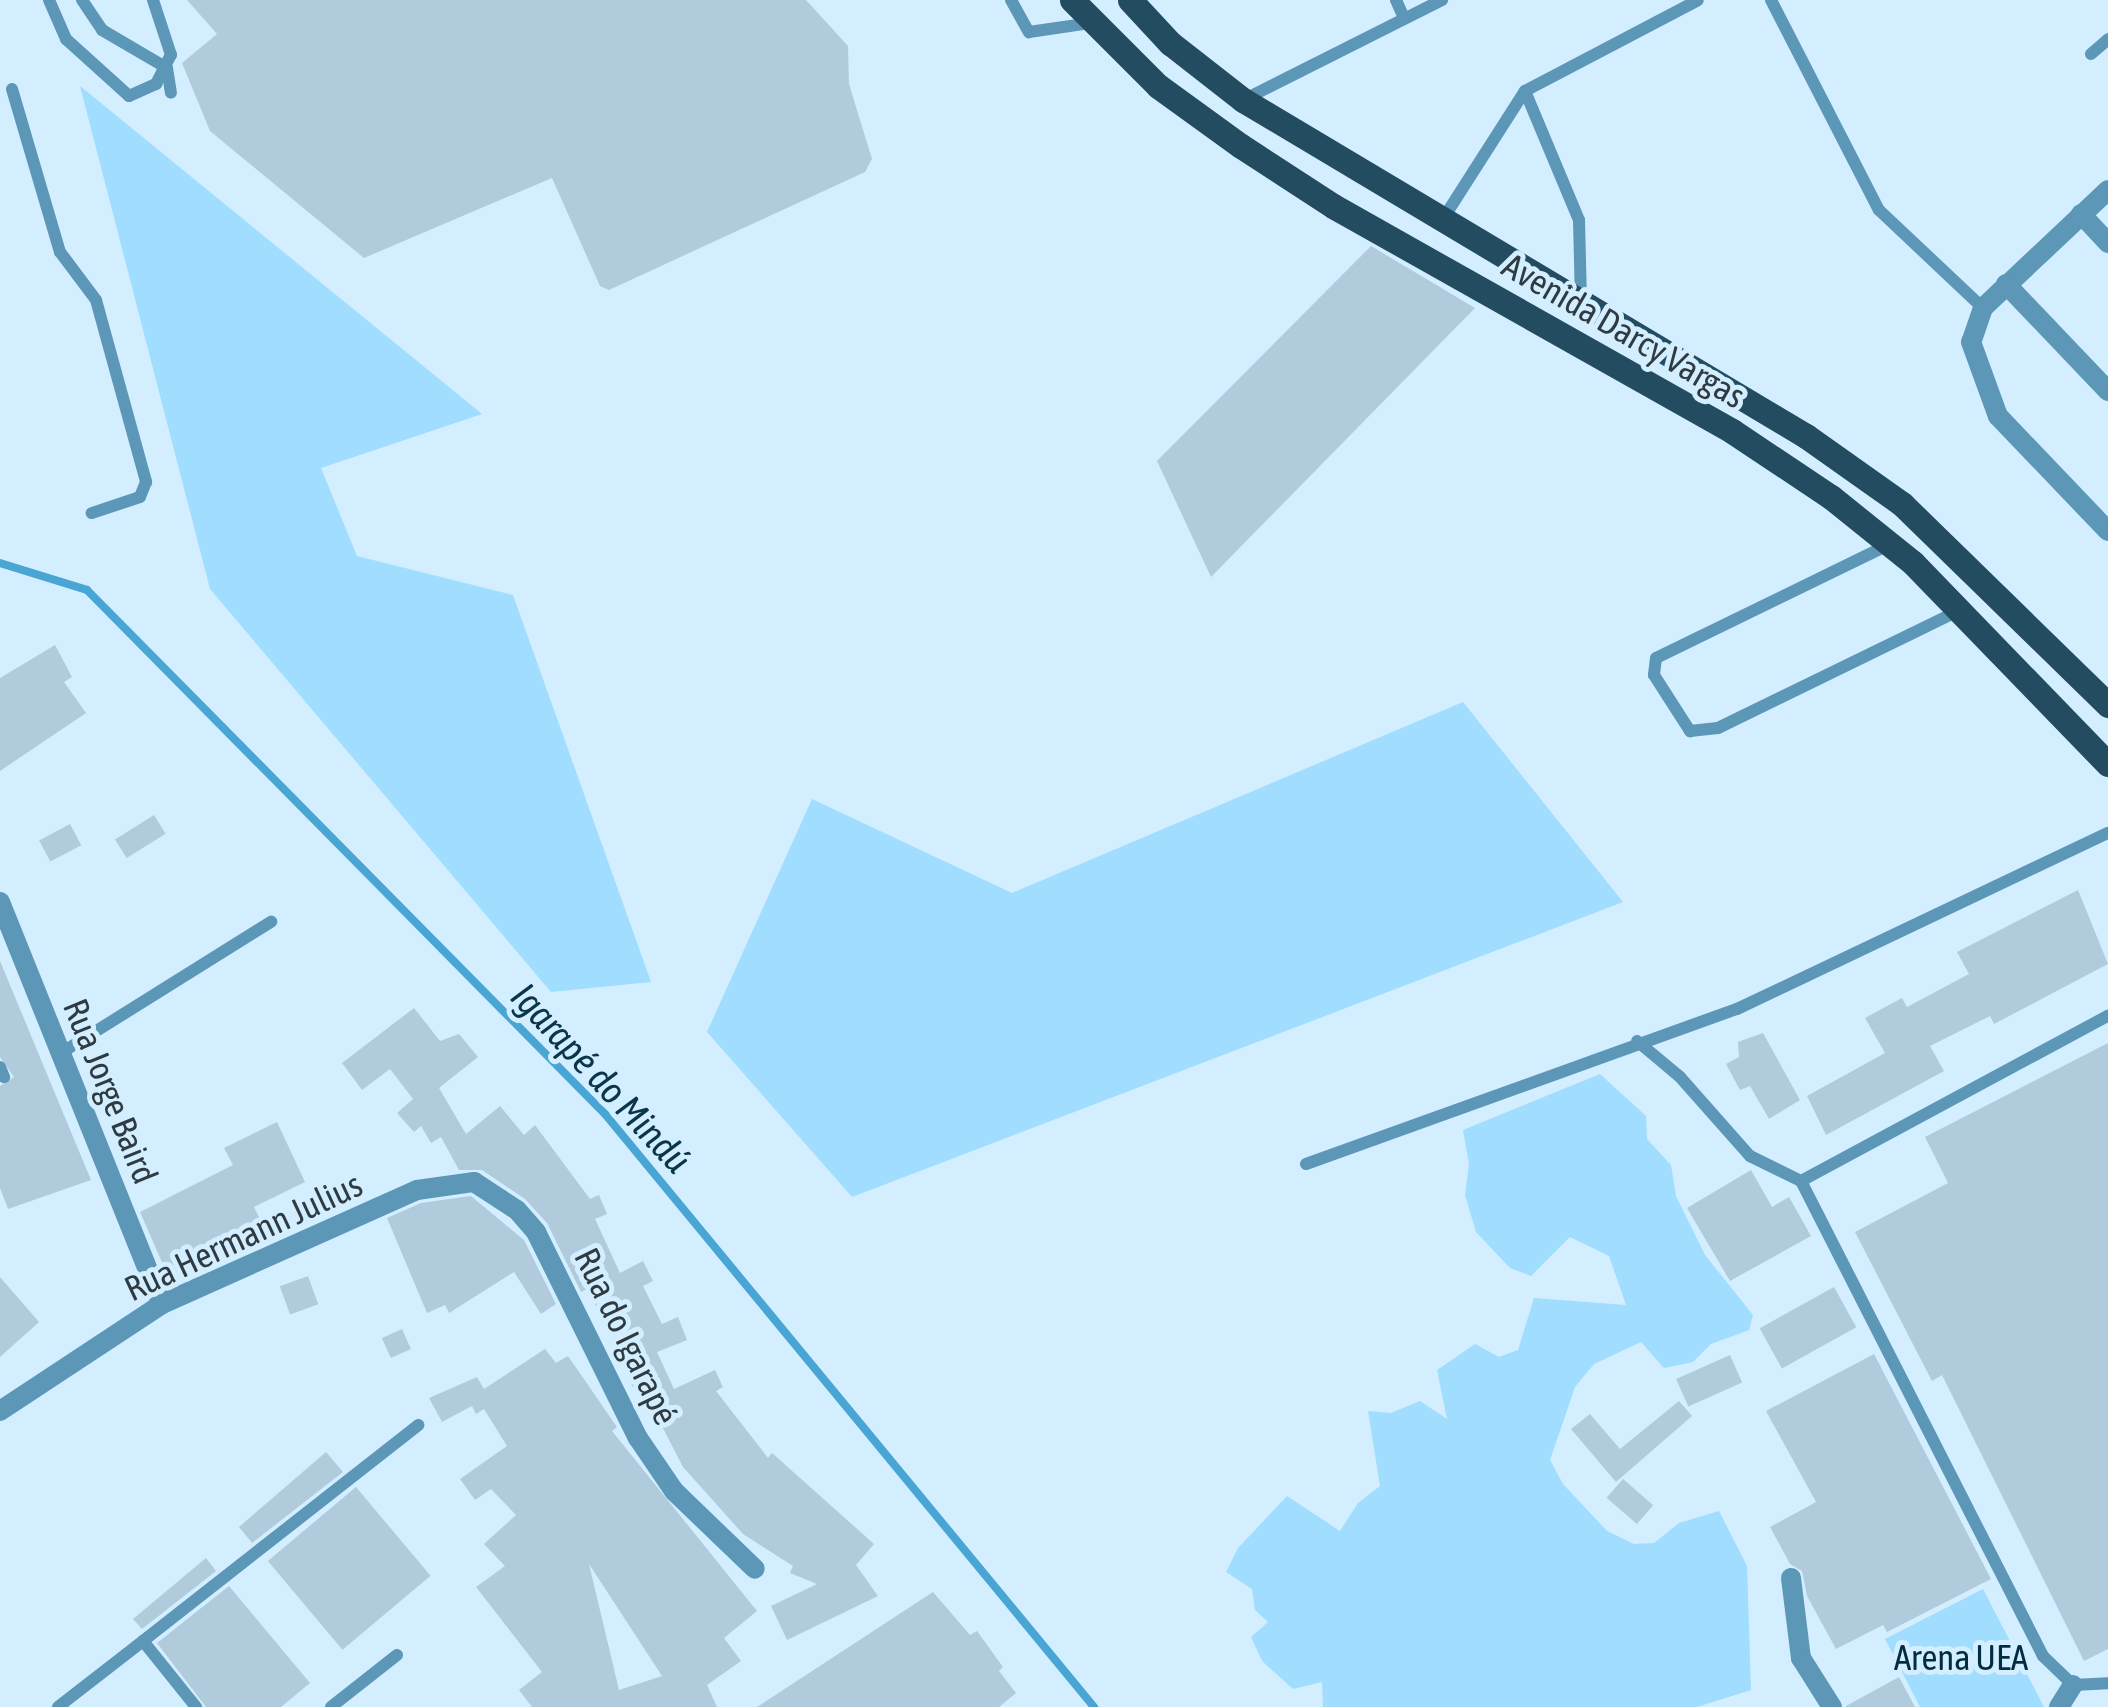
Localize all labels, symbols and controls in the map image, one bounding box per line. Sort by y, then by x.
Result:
street label: Avenida Darcy Vargas [1495,244,1753,416]
water label: Igarapé do Mindú [502,974,700,1182]
street label: Rua Jorge Baird [55,993,167,1189]
street label: Rua Hermann Julius [118,1163,368,1309]
street label: Rua do Igarapé [566,1241,688,1431]
park label: Arena UEA [1894,1636,2028,1678]

